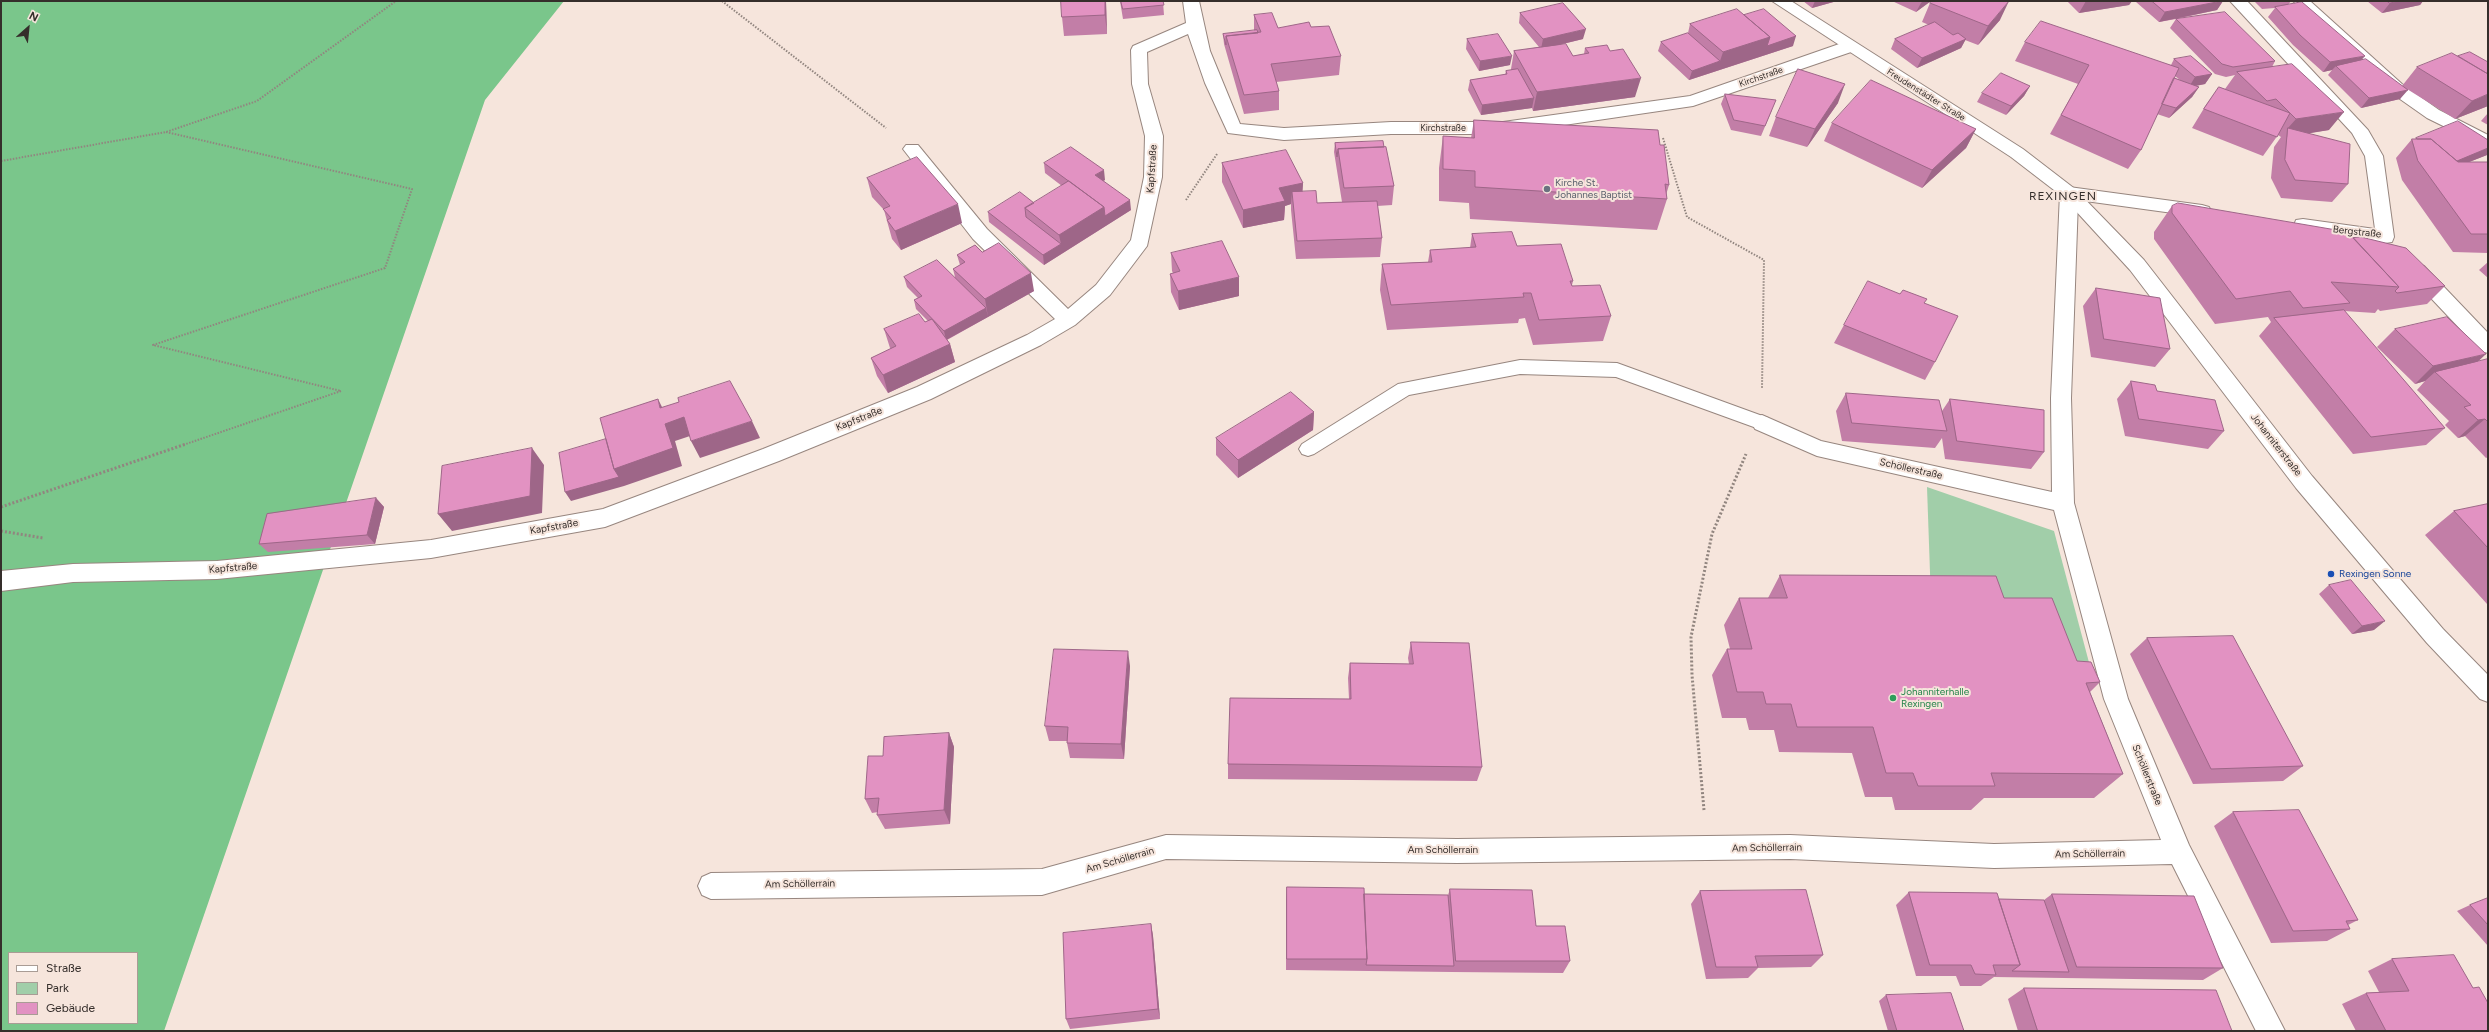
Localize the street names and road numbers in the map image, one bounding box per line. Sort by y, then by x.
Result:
street label: Kirchstraße [1738,64,1784,90]
street label: Freudenstädter Straße [1885,66,1967,124]
street label: Kirchstraße [1420,123,1466,133]
street label: Kapfstraße [1144,144,1160,194]
street label: Bergstraße [2332,223,2382,241]
street label: Kapfstraße [834,404,884,434]
street label: Johanniterstraße [2248,411,2304,479]
street label: Schöllerstraße [1878,456,1944,482]
street label: Kapfstraße [529,517,579,537]
street label: Kapfstraße [208,560,258,576]
street label: Schöllerstraße [2129,743,2165,807]
street label: Am Schöllerrain [1732,841,1802,855]
street label: Am Schöllerrain [1408,844,1478,856]
street label: Am Schöllerrain [1085,845,1155,875]
street label: Am Schöllerrain [2055,847,2125,861]
street label: Am Schöllerrain [765,877,835,891]

